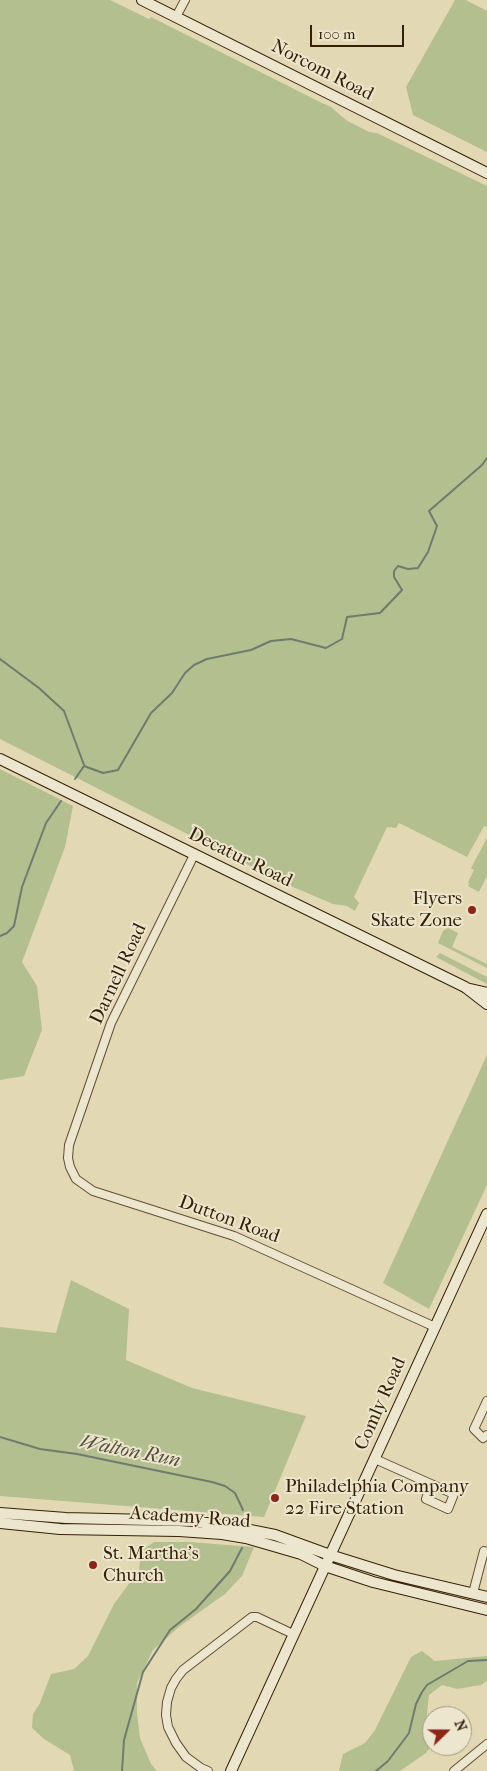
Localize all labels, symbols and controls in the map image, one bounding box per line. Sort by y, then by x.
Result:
scale bar [312,15,406,47]
text: 100 m [318,25,356,43]
street label: Norcom Road [267,35,377,107]
street label: Decatur Road [184,823,296,893]
place label: Flyers Skate Zone [371,888,462,932]
marker: Flyers Skate Zone [466,904,478,916]
street label: Darnell Road [86,920,152,1028]
street label: Dutton Road [175,1191,283,1249]
street label: Comly Road [350,1354,412,1454]
water label: Walton Run [78,1430,182,1474]
place label: Philadelphia Company 22 Fire Station [285,1476,469,1520]
marker: Philadelphia Company 22 Fire Station [269,1492,281,1504]
street label: Academy Road [129,1502,251,1534]
place label: St. Martha's Church [103,1543,199,1587]
marker: St. Martha's Church [87,1559,99,1571]
north arrow [422,1706,472,1756]
text: N [451,1717,470,1734]

